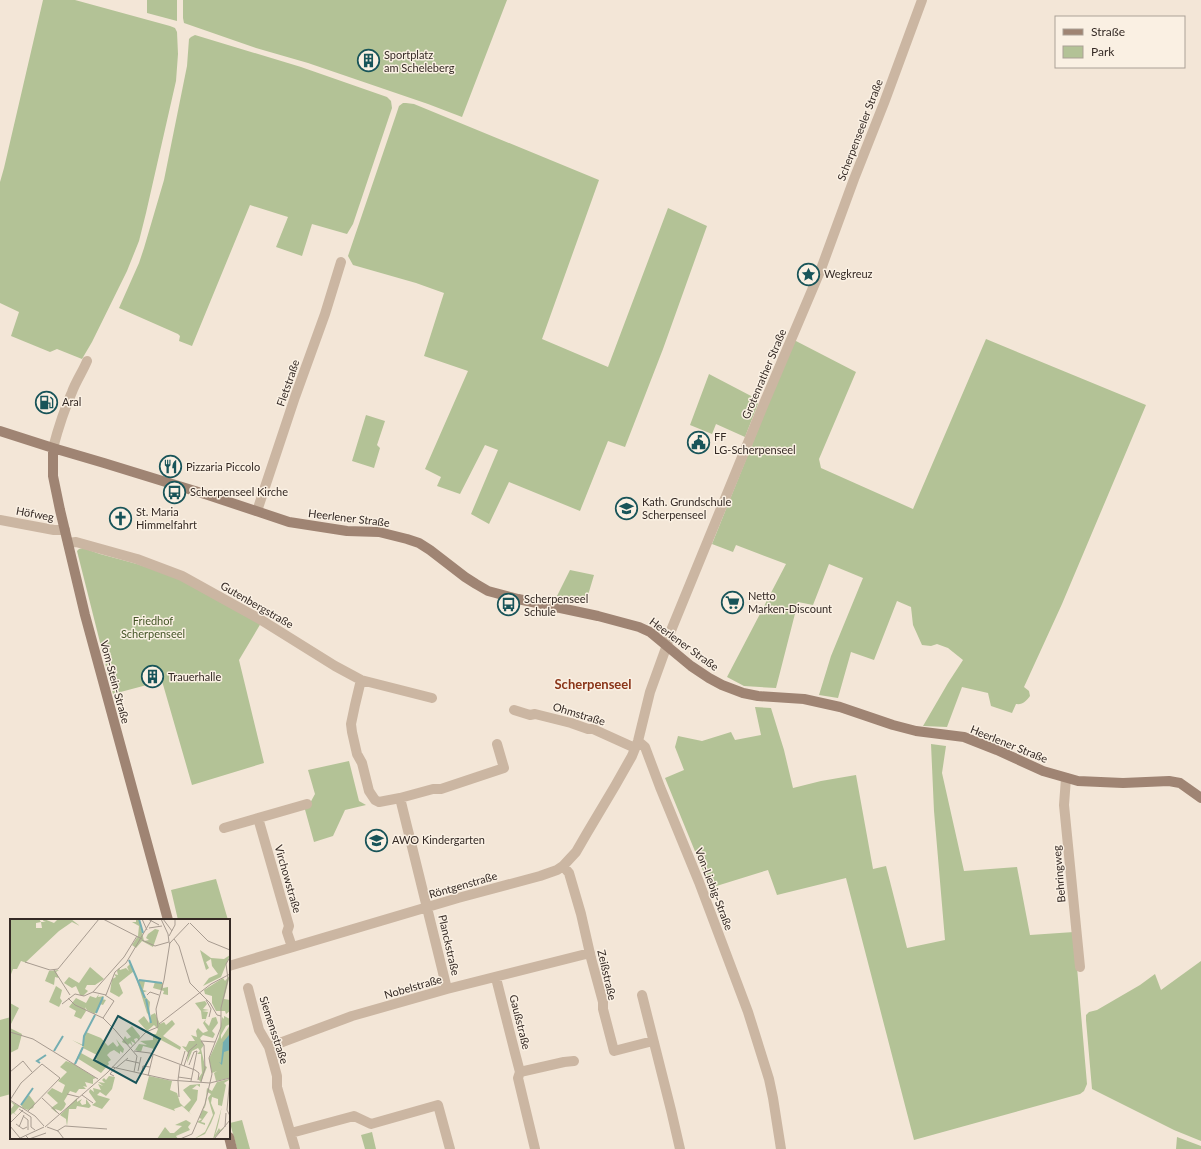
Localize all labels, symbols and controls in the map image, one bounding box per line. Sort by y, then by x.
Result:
legend [1055,16,1185,68]
text: Straße [1091,24,1125,39]
text: Park [1091,44,1115,59]
building icon: Sportplatz am Scheleberg [355,48,381,74]
place label: Sportplatz am Scheleberg [384,48,455,74]
street label: Scherpenseeler Straße [834,77,885,182]
place icon: Wegkreuz [795,261,821,287]
place label: Wegkreuz [824,267,873,280]
street label: Grotenrather Straße [739,327,788,421]
street label: Fletstraße [273,358,302,408]
fuel station icon: Aral [33,389,59,415]
place label: Aral [62,395,81,408]
public building icon: FF LG-Scherpenseel [685,430,711,456]
place label: FF LG-Scherpenseel [714,430,796,456]
restaurant icon: Pizzaria Piccolo [157,454,183,480]
place label: Pizzaria Piccolo [186,460,260,473]
bus stop icon: Scherpenseel Kirche [162,479,188,505]
place label: Scherpenseel Kirche [190,485,288,498]
school or university icon: Kath. Grundschule Scherpenseel [613,495,639,521]
place label: Kath. Grundschule Scherpenseel [642,495,731,521]
street label: Höfweg [15,504,55,523]
church icon: St. Maria Himmelfahrt [107,505,133,531]
place label: St. Maria Himmelfahrt [136,505,197,531]
street label: Heerlener Straße [308,506,391,529]
street label: Gutenbergstraße [219,578,296,631]
supermarket icon: Netto Marken-Discount [720,589,746,615]
place label: Netto Marken-Discount [748,589,832,615]
bus stop icon: Scherpenseel Schule [495,592,521,618]
place label: Scherpenseel Schule [524,592,588,618]
park label: Friedhof Scherpenseel [121,614,185,640]
street label: Heerlener Straße [647,614,721,673]
street label: Vom-Stein-Straße [98,639,133,725]
building icon: Trauerhalle [139,664,165,690]
place label: Trauerhalle [168,670,221,683]
district label: Scherpenseel [555,676,632,692]
street label: Ohmstraße [551,699,607,728]
street label: Heerlener Straße [969,722,1050,765]
school or university icon: AWO Kindergarten [364,827,390,853]
place label: AWO Kindergarten [392,833,485,846]
street label: Virchowstraße [273,843,304,915]
street label: Behringweg [1049,845,1067,903]
street label: Von-Liebig-Straße [693,846,736,932]
street label: Röntgenstraße [427,868,499,901]
street label: Planckstraße [436,913,463,977]
inset map [10,919,230,1139]
street label: Zeißstraße [595,948,620,1002]
street label: Nobelstraße [383,972,443,1001]
street label: Gaußstraße [507,993,534,1051]
street label: Siemensstraße [257,994,292,1066]

